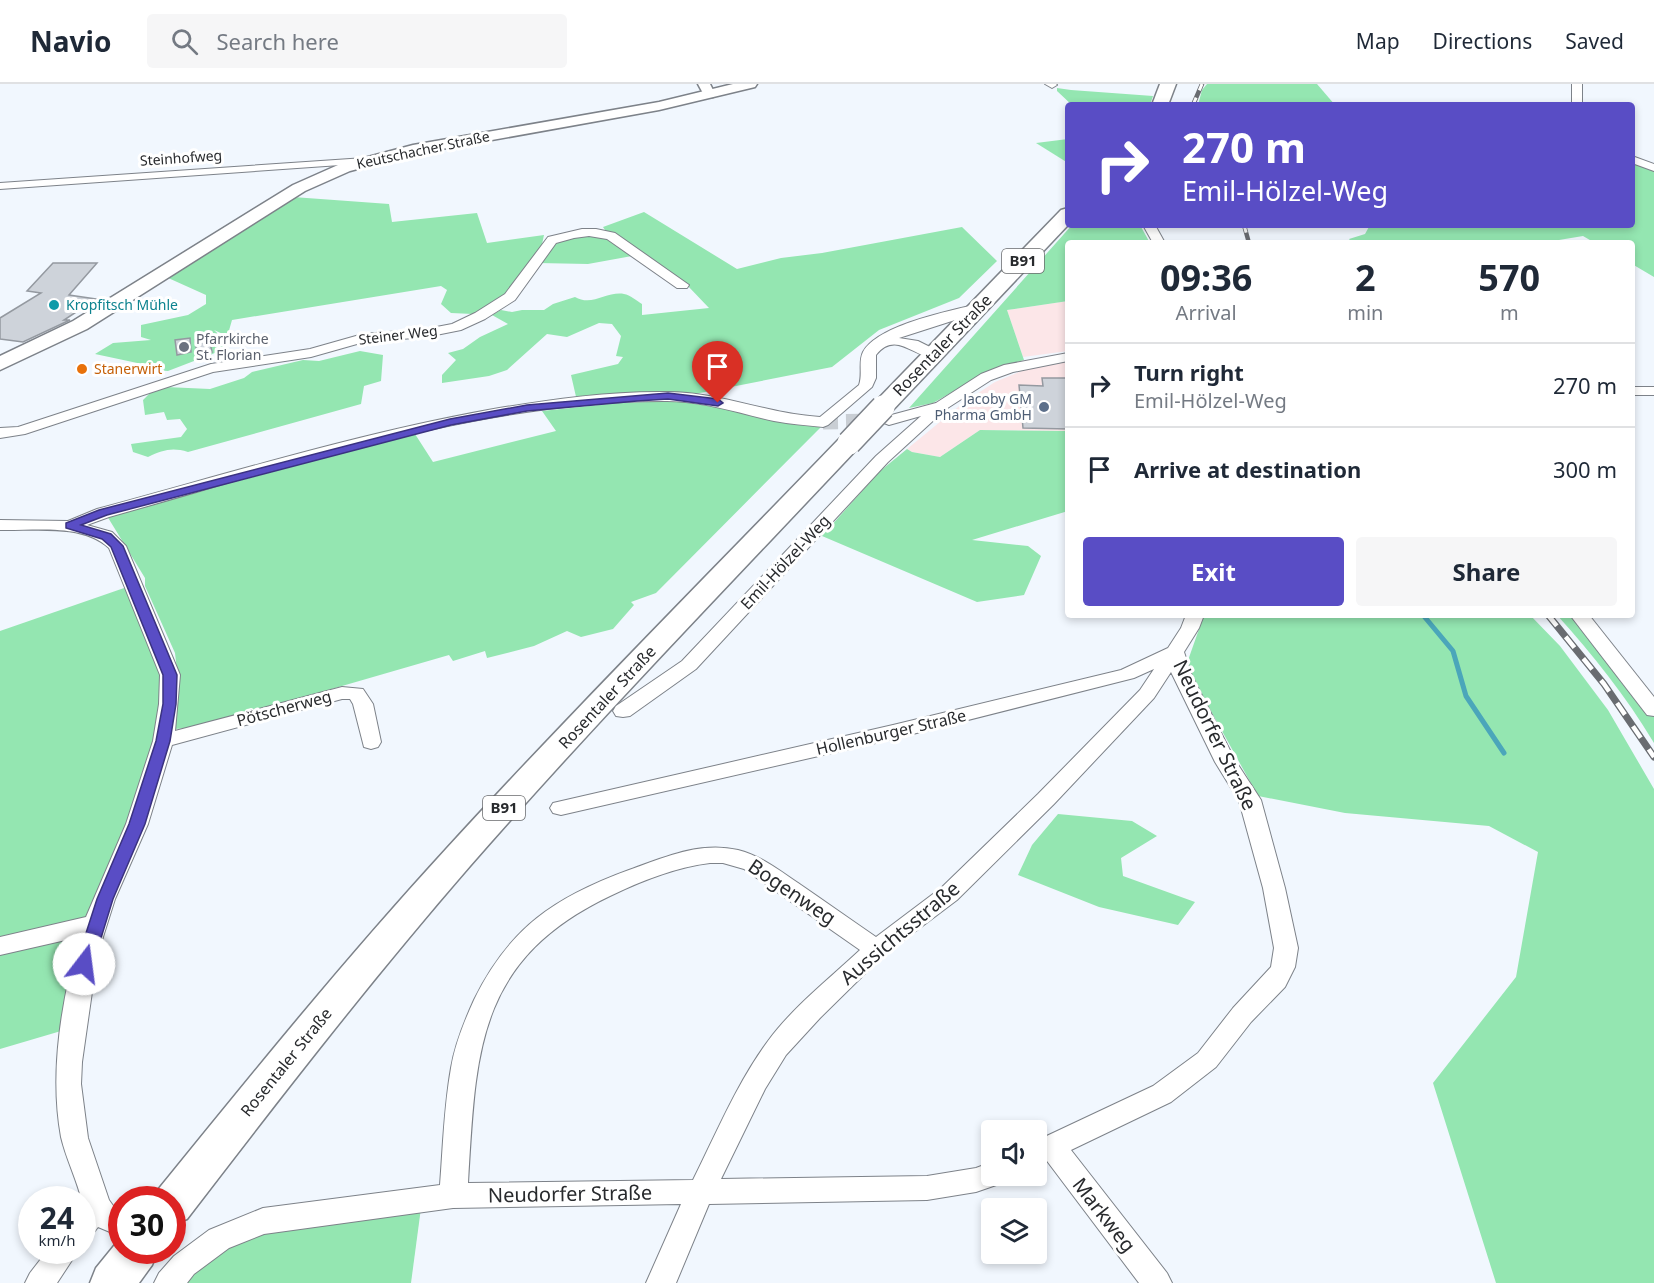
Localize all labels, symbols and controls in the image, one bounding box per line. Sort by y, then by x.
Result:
search box [147,14,567,68]
text: Navio [30,22,111,60]
icon: search [168,25,201,58]
text: Search here [216,26,339,56]
text: Map [1356,27,1400,55]
text: Directions [1433,27,1532,55]
text: Saved [1565,27,1624,55]
text: 270 m [1182,118,1306,175]
street label: Keutschacher Straße [355,126,491,173]
icon: right [1083,126,1161,204]
street label: Steinhofweg [139,145,223,170]
text: Emil-Hölzel-Weg [1182,172,1388,209]
road number: B91 [1002,249,1044,273]
text: 09:36 [1160,253,1252,302]
text: 2 [1355,253,1376,302]
text: 570 [1478,253,1540,302]
street label: Rosentaler Straße [888,289,996,401]
place label: Kropfitsch Mühle [66,295,178,314]
marker: Kropfitsch Mühle [47,298,61,312]
text: Arrival [1176,299,1237,326]
text: min [1347,299,1383,326]
text: m [1500,299,1519,326]
street label: Steiner Weg [357,320,439,349]
place label: Pfarrkirche St. Florian [196,329,269,364]
marker: Pfarrkirche St. Florian [177,340,191,354]
pin [692,341,743,403]
icon: arrive [701,350,734,383]
text: Turn right [1134,357,1244,387]
place label: Stanerwirt [94,359,162,378]
marker: Stanerwirt [75,362,89,376]
icon: right [1083,369,1116,402]
text: 270 m [1553,370,1617,400]
text: Emil-Hölzel-Weg [1134,387,1287,414]
place label: Jacoby GM Pharma GmbH [934,389,1032,424]
marker: Jacoby GM Pharma GmbH [1037,400,1051,414]
icon: arrive [1083,453,1116,486]
text: Arrive at destination [1134,454,1361,484]
text: 300 m [1553,454,1617,484]
street label: Emil-Hölzel-Weg [735,510,835,614]
button: Exit [1083,537,1344,606]
button: Share [1356,537,1617,606]
street label: Rosentaler Straße [553,641,661,753]
street label: Neudorfer Straße [1167,655,1264,815]
street label: Pötscherweg [234,685,334,731]
street label: Hollenburger Straße [814,704,968,760]
road number: B91 [483,796,525,820]
street label: Bogenweg [743,852,841,931]
street label: Aussichtsstraße [834,875,965,991]
position arrow [52,932,116,996]
street label: Rosentaler Straße [235,1003,337,1121]
map controls [981,1120,1047,1264]
button: sound [981,1120,1047,1186]
street label: Markweg [1067,1172,1142,1258]
street label: Neudorfer Straße [488,1179,652,1208]
speed limit sign: 30 [108,1186,186,1264]
text: 24 [40,1197,74,1238]
button: layers [981,1198,1047,1264]
text: km/h [39,1230,75,1250]

